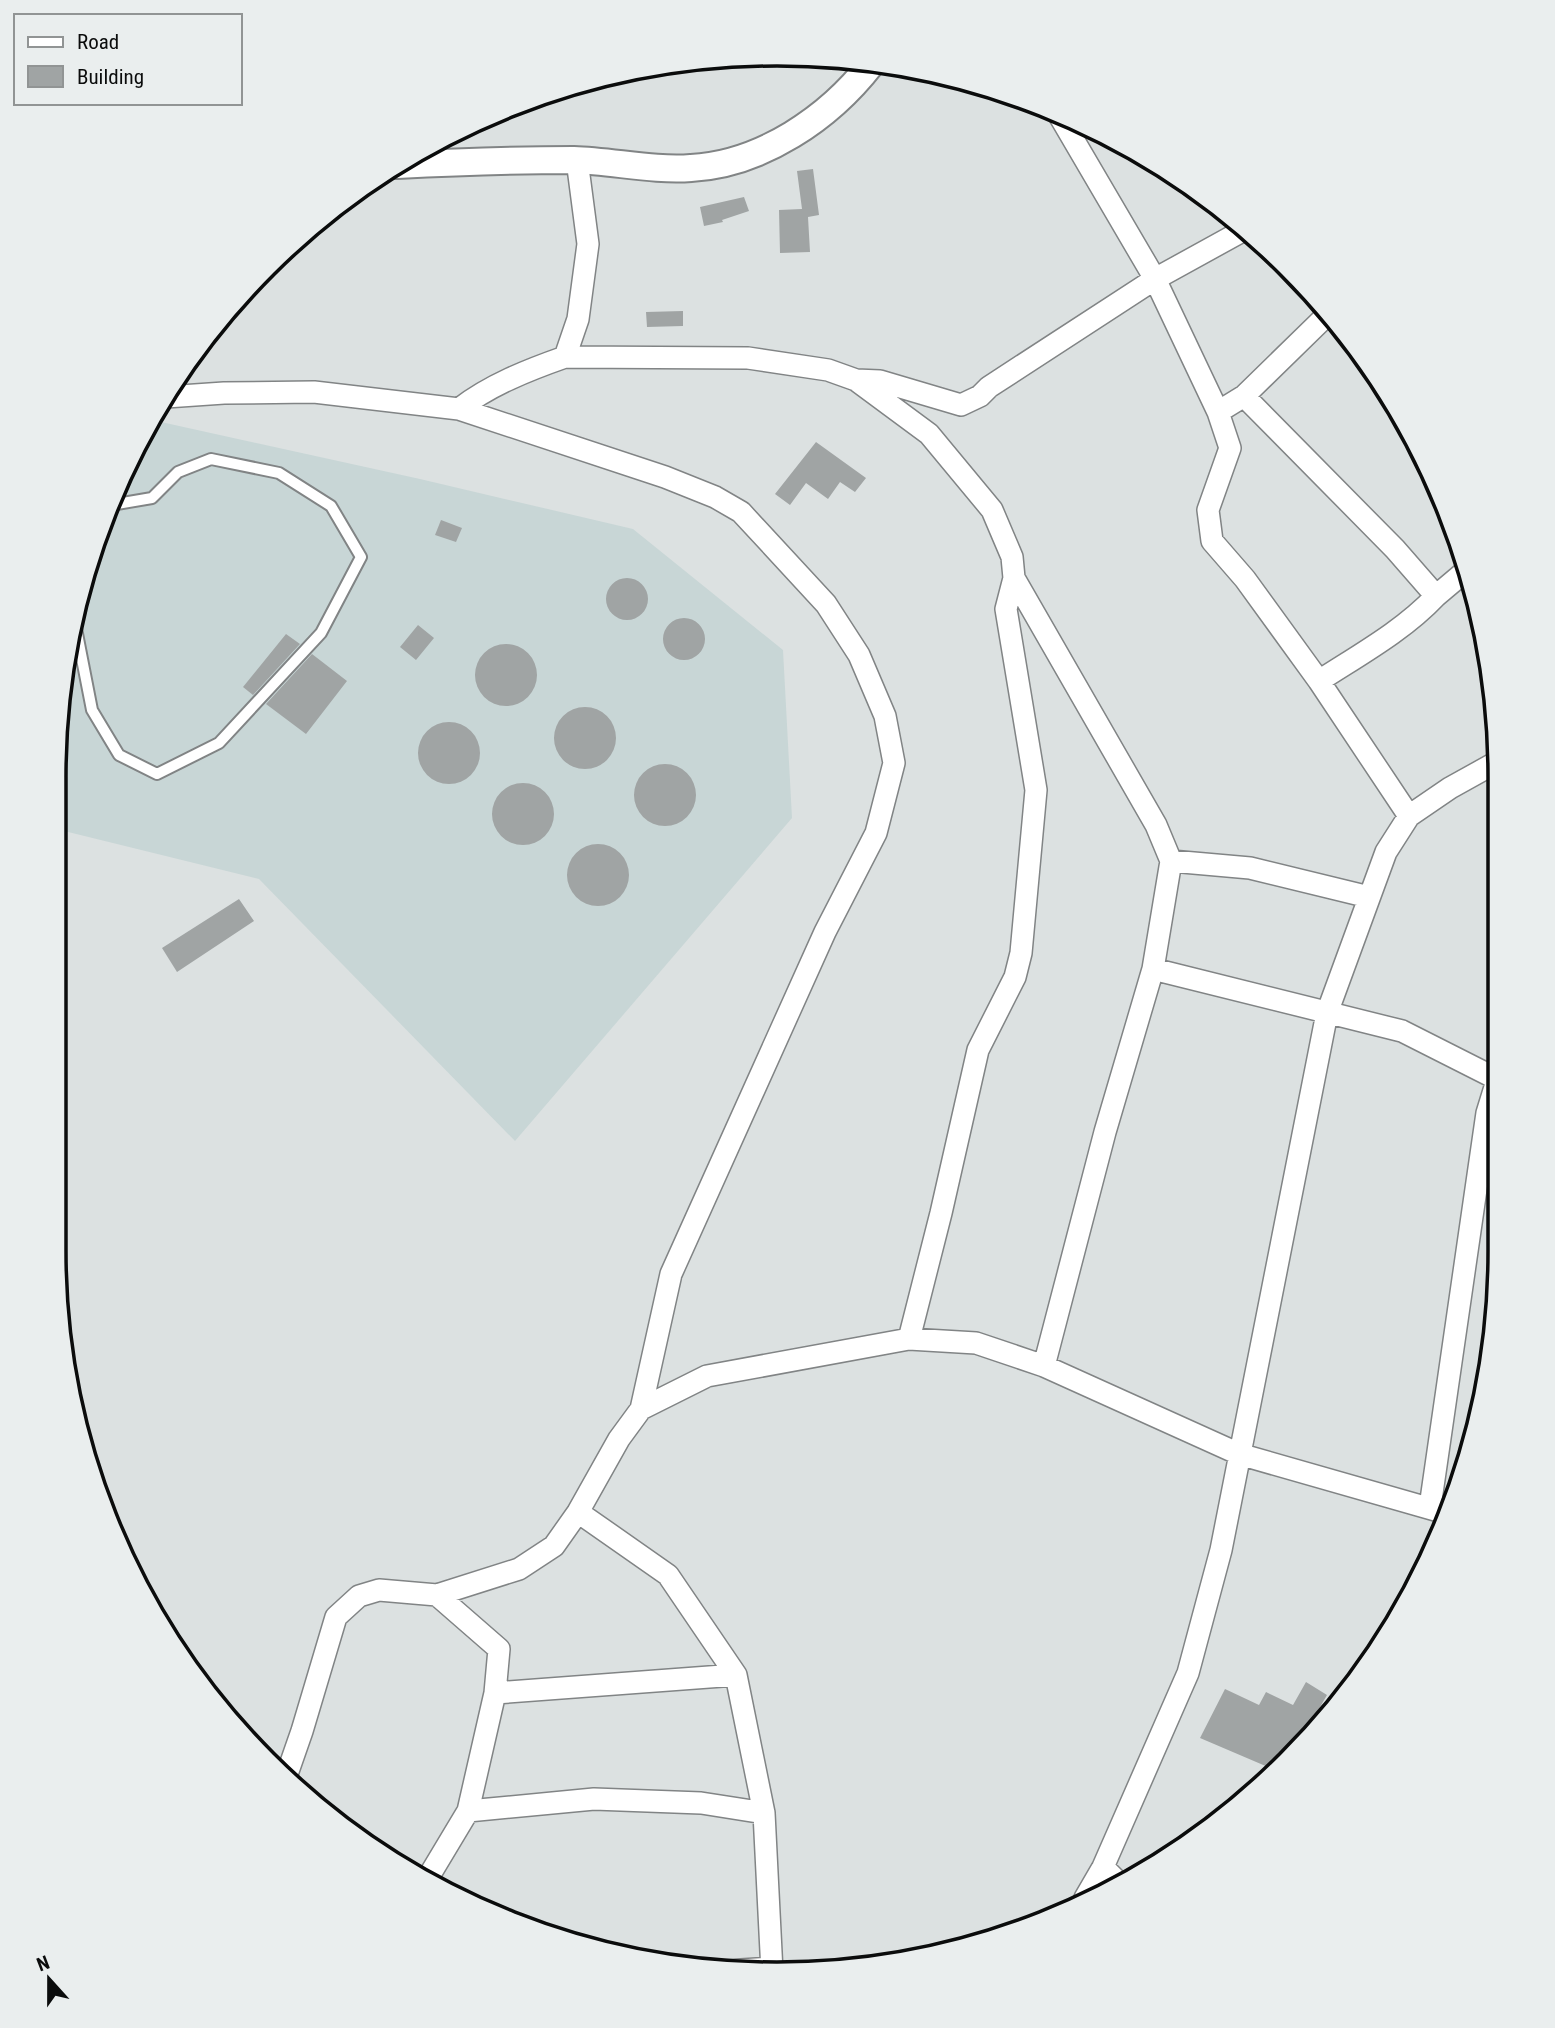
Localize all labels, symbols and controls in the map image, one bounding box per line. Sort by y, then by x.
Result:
legend [14,14,242,105]
text: Road [77,30,119,54]
text: Building [77,65,144,89]
north arrow [14,1944,84,2014]
text: N [34,1951,53,1976]

